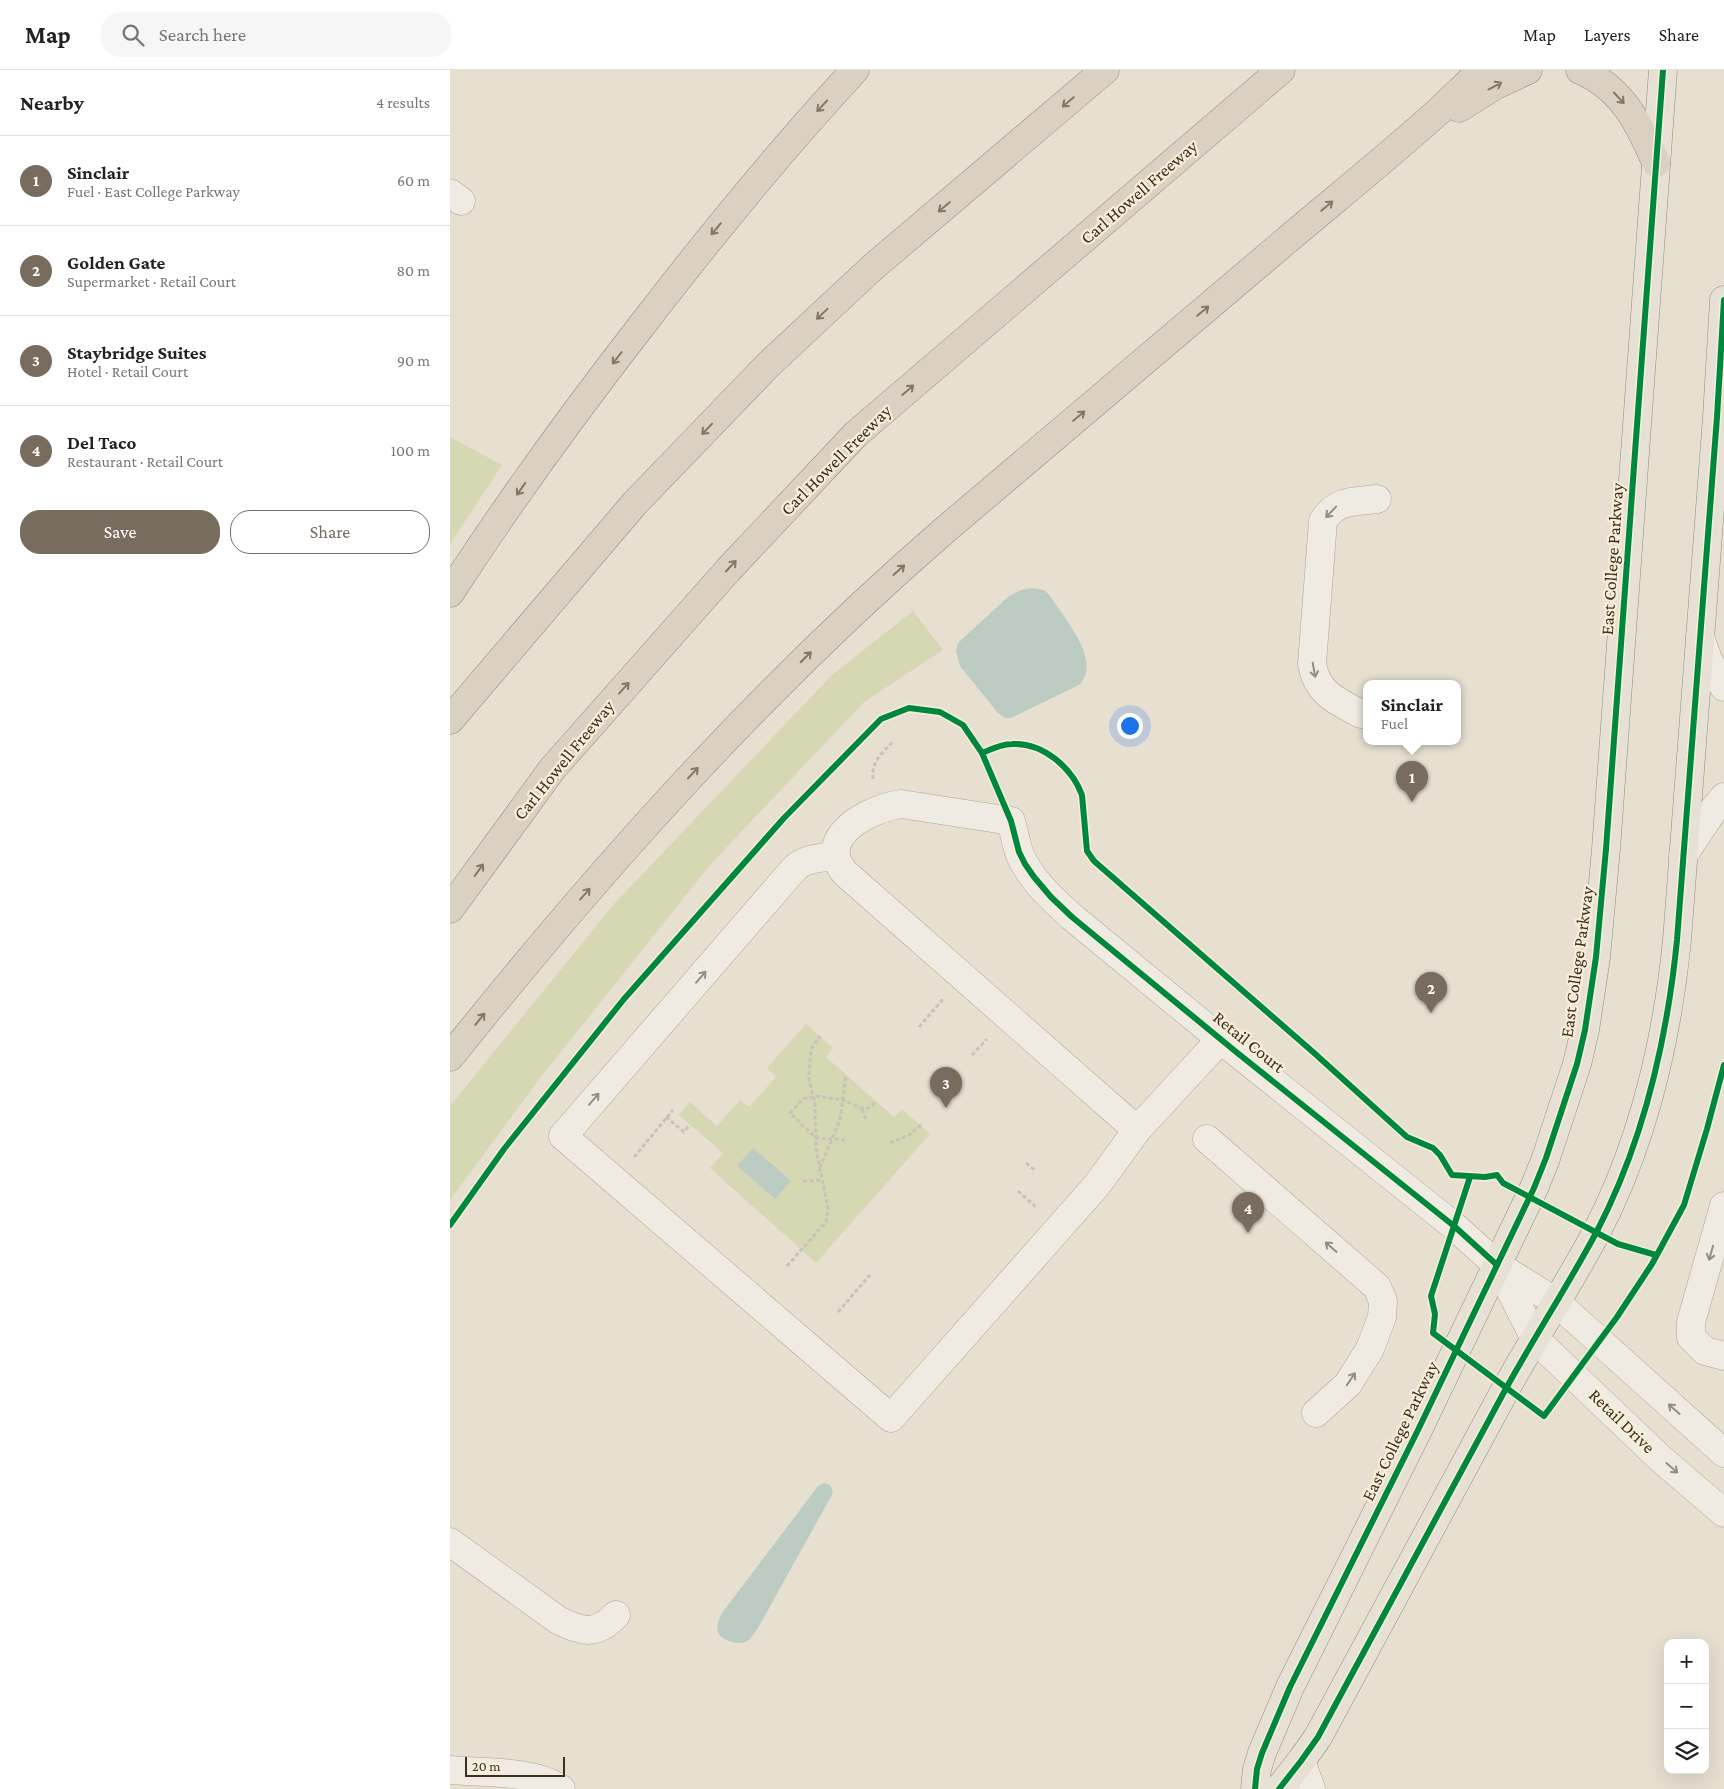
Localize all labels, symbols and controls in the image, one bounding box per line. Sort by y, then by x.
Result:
search box [101,12,451,57]
text: Map [25,21,71,48]
icon: search [119,21,147,49]
text: Search here [159,24,246,45]
text: Map [1523,25,1556,45]
text: Layers [1584,25,1631,45]
text: Share [1659,25,1699,45]
one-way arrow [1487,81,1502,90]
text: Nearby [20,91,84,115]
one-way arrow [1613,92,1625,104]
text: 4 results [376,94,430,111]
one-way arrow [1061,96,1074,107]
one-way arrow [816,99,828,112]
street label: Carl Howell Freeway [1077,135,1202,248]
text: Sinclair [67,162,129,183]
text: 1 [33,172,39,189]
text: 60 m [397,172,430,189]
text: Fuel · East College Parkway [67,183,240,200]
one-way arrow [937,201,950,212]
one-way arrow [1321,201,1334,212]
one-way arrow [711,223,722,236]
text: Golden Gate [67,252,165,273]
text: 2 [32,262,40,279]
text: 80 m [396,262,430,279]
text: Supermarket · Retail Court [67,273,236,290]
one-way arrow [1196,306,1209,317]
one-way arrow [816,308,829,320]
text: Staybridge Suites [67,342,206,363]
one-way arrow [611,351,622,364]
text: 3 [32,352,40,369]
text: 90 m [397,352,430,369]
text: Hotel · Retail Court [67,363,188,380]
one-way arrow [902,384,915,396]
street label: Carl Howell Freeway [777,400,896,519]
one-way arrow [1072,410,1085,421]
one-way arrow [701,423,713,435]
text: Del Taco [67,432,136,453]
text: 4 [32,442,40,459]
text: 100 m [391,442,430,459]
text: Restaurant · Retail Court [67,453,223,470]
street label: East College Parkway [1597,481,1627,636]
one-way arrow [516,482,526,496]
one-way arrow [1325,505,1337,518]
button: Save [20,510,220,554]
button: Share [230,510,430,554]
one-way arrow [725,560,737,573]
one-way arrow [893,564,906,576]
one-way arrow [800,651,812,663]
one-way arrow [1309,662,1319,678]
popup [1363,680,1461,745]
one-way arrow [618,681,629,694]
text: Sinclair [1381,694,1443,715]
street label: Carl Howell Freeway [510,696,619,824]
your location [1117,713,1143,739]
text: Fuel [1381,715,1408,732]
pin: 1 [1396,761,1428,802]
one-way arrow [687,767,699,779]
one-way arrow [474,863,484,877]
street label: East College Parkway [1556,884,1598,1039]
one-way arrow [579,888,590,901]
one-way arrow [695,970,707,983]
pin: 2 [1415,972,1447,1013]
street label: Retail Court [1209,1007,1290,1078]
one-way arrow [475,1013,486,1026]
pin: 3 [930,1067,962,1108]
one-way arrow [589,1093,600,1106]
pin: 4 [1232,1192,1264,1233]
one-way arrow [1325,1242,1338,1253]
one-way arrow [1705,1245,1715,1261]
street label: East College Parkway [1358,1357,1443,1504]
one-way arrow [1346,1373,1356,1387]
street label: Retail Drive [1585,1385,1659,1457]
one-way arrow [1668,1403,1681,1415]
one-way arrow [1665,1463,1678,1474]
map controls [1664,1639,1709,1774]
button: + [1664,1639,1709,1684]
button: − [1664,1684,1709,1729]
button: layers [1664,1729,1709,1774]
scale bar [465,1754,565,1777]
text: 20 m [472,1758,500,1774]

